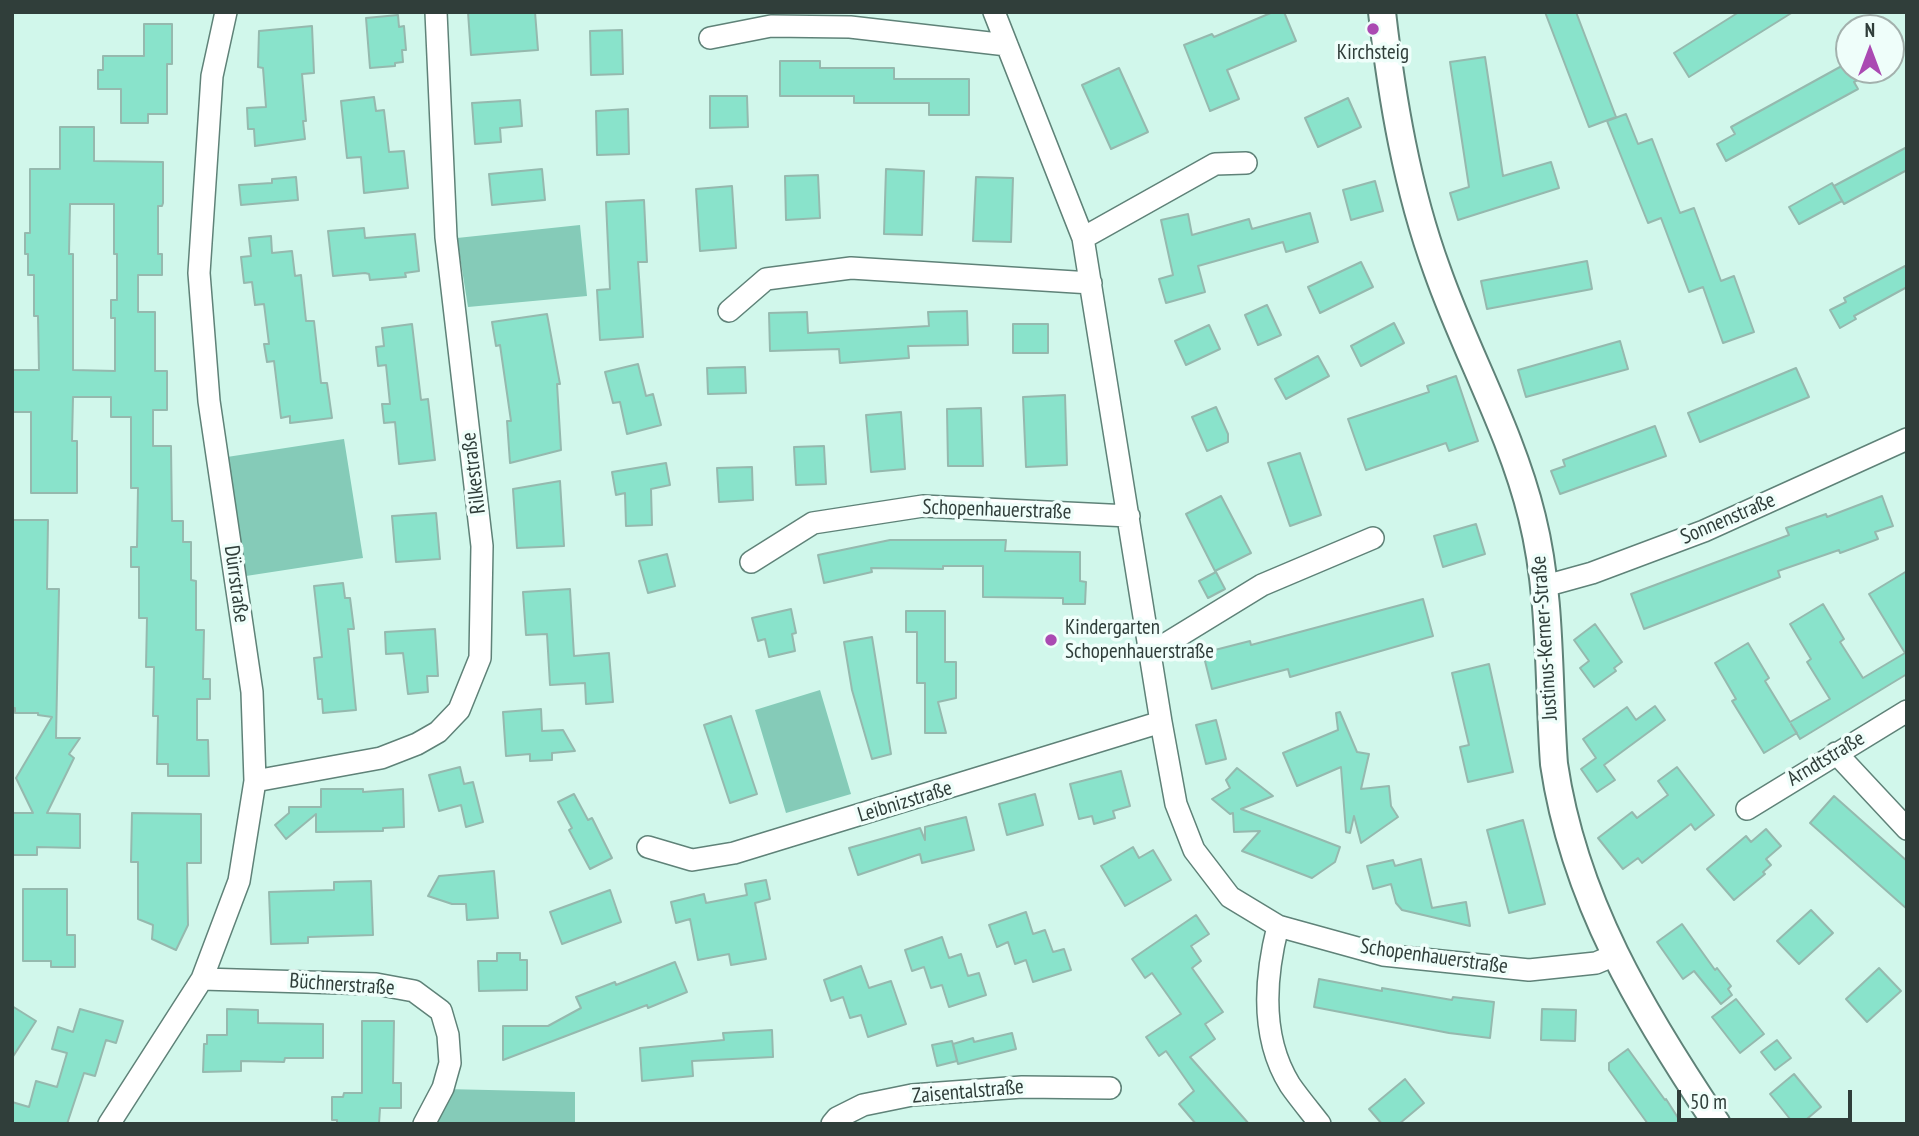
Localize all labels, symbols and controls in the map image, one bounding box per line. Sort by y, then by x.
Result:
north arrow [1835,14,1905,84]
text: N [1865,18,1875,42]
marker: Kirchsteig [1365,21,1381,37]
place label: Kirchsteig [1337,40,1409,66]
street label: Rilkestraße [456,431,492,515]
street label: Sonnenstraße [1677,488,1779,550]
street label: Schopenhauerstraße [922,495,1072,525]
street label: Dürrstraße [218,544,254,624]
street label: Justinus-Kerner-Straße [1527,555,1563,721]
place label: Kindergarten Schopenhauerstraße [1065,615,1214,665]
marker: Kindergarten Schopenhauerstraße [1043,632,1059,648]
street label: Arndtstraße [1783,726,1869,792]
street label: Leibnizstraße [855,776,955,828]
street label: Schopenhauerstraße [1359,934,1509,980]
street label: Büchnerstraße [289,969,395,1001]
street label: Zaisentalstraße [911,1075,1025,1109]
scale bar [1681,1076,1856,1120]
text: 50 m [1690,1088,1727,1115]

